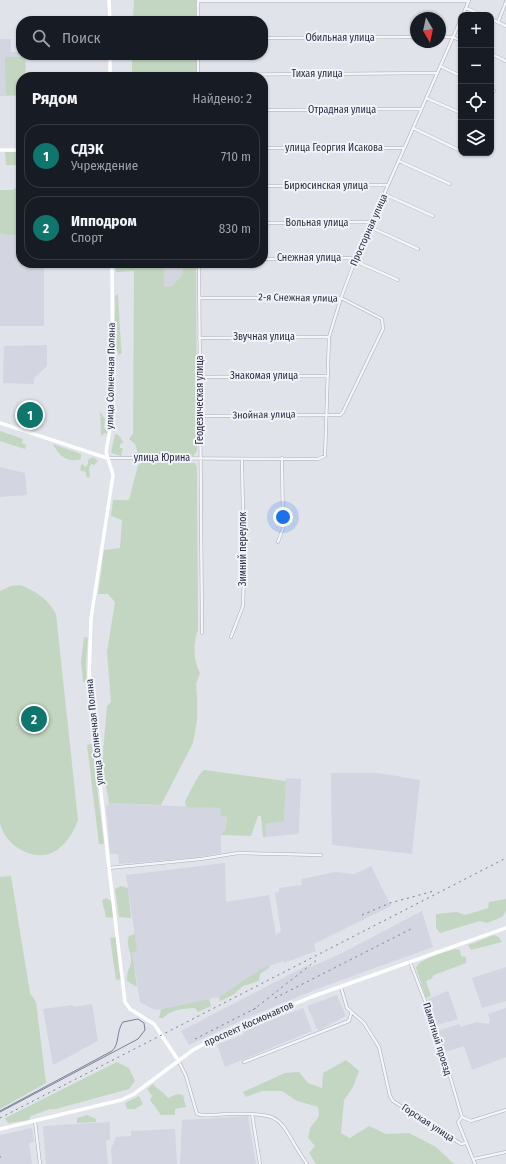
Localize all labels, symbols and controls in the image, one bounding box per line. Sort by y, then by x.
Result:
north arrow [410,12,446,48]
map controls [458,12,494,156]
button: + [458,12,494,48]
search box [16,16,268,60]
icon: search [30,27,52,49]
text: Поиск [62,29,100,47]
street label: Обильная улица [305,32,375,44]
button: − [458,48,494,84]
street label: Тихая улица [291,68,343,80]
button: locate [458,84,494,120]
text: Рядом [32,88,77,109]
text: Найдено: 2 [193,91,252,106]
street label: Отрадная улица [308,104,376,116]
button: layers [458,120,494,156]
text: СДЭК [71,140,104,158]
street label: улица Георгия Исакова [285,142,383,154]
text: 1 [43,149,49,164]
text: 710 m [221,149,251,164]
text: Учреждение [71,158,138,173]
street label: Бирюсинская улица [284,180,368,192]
street label: Просторная улица [348,192,390,268]
text: Ипподром [71,212,137,230]
street label: Вольная улица [286,217,349,229]
text: 2 [43,221,49,236]
text: 830 m [219,221,251,236]
text: Спорт [71,230,103,245]
street label: Снежная улица [277,252,341,264]
street label: 2-я Снежная улица [258,291,338,305]
street label: улица Солнечная Поляна [104,322,118,430]
street label: Звучная улица [233,331,295,343]
street label: Геодезическая улица [194,355,206,445]
street label: Знакомая улица [230,370,298,382]
pin: 1 [17,400,43,430]
street label: Знойная улица [232,408,296,422]
street label: улица Юрина [134,452,190,464]
your location [273,507,293,527]
street label: Зимний переулок [237,511,249,586]
street label: улица Солнечная Поляна [83,678,107,786]
pin: 2 [21,704,47,734]
street label: проспект Космонавтов [202,999,296,1049]
street label: Памятный проезд [420,1001,454,1077]
street label: Горская улица [399,1102,457,1144]

